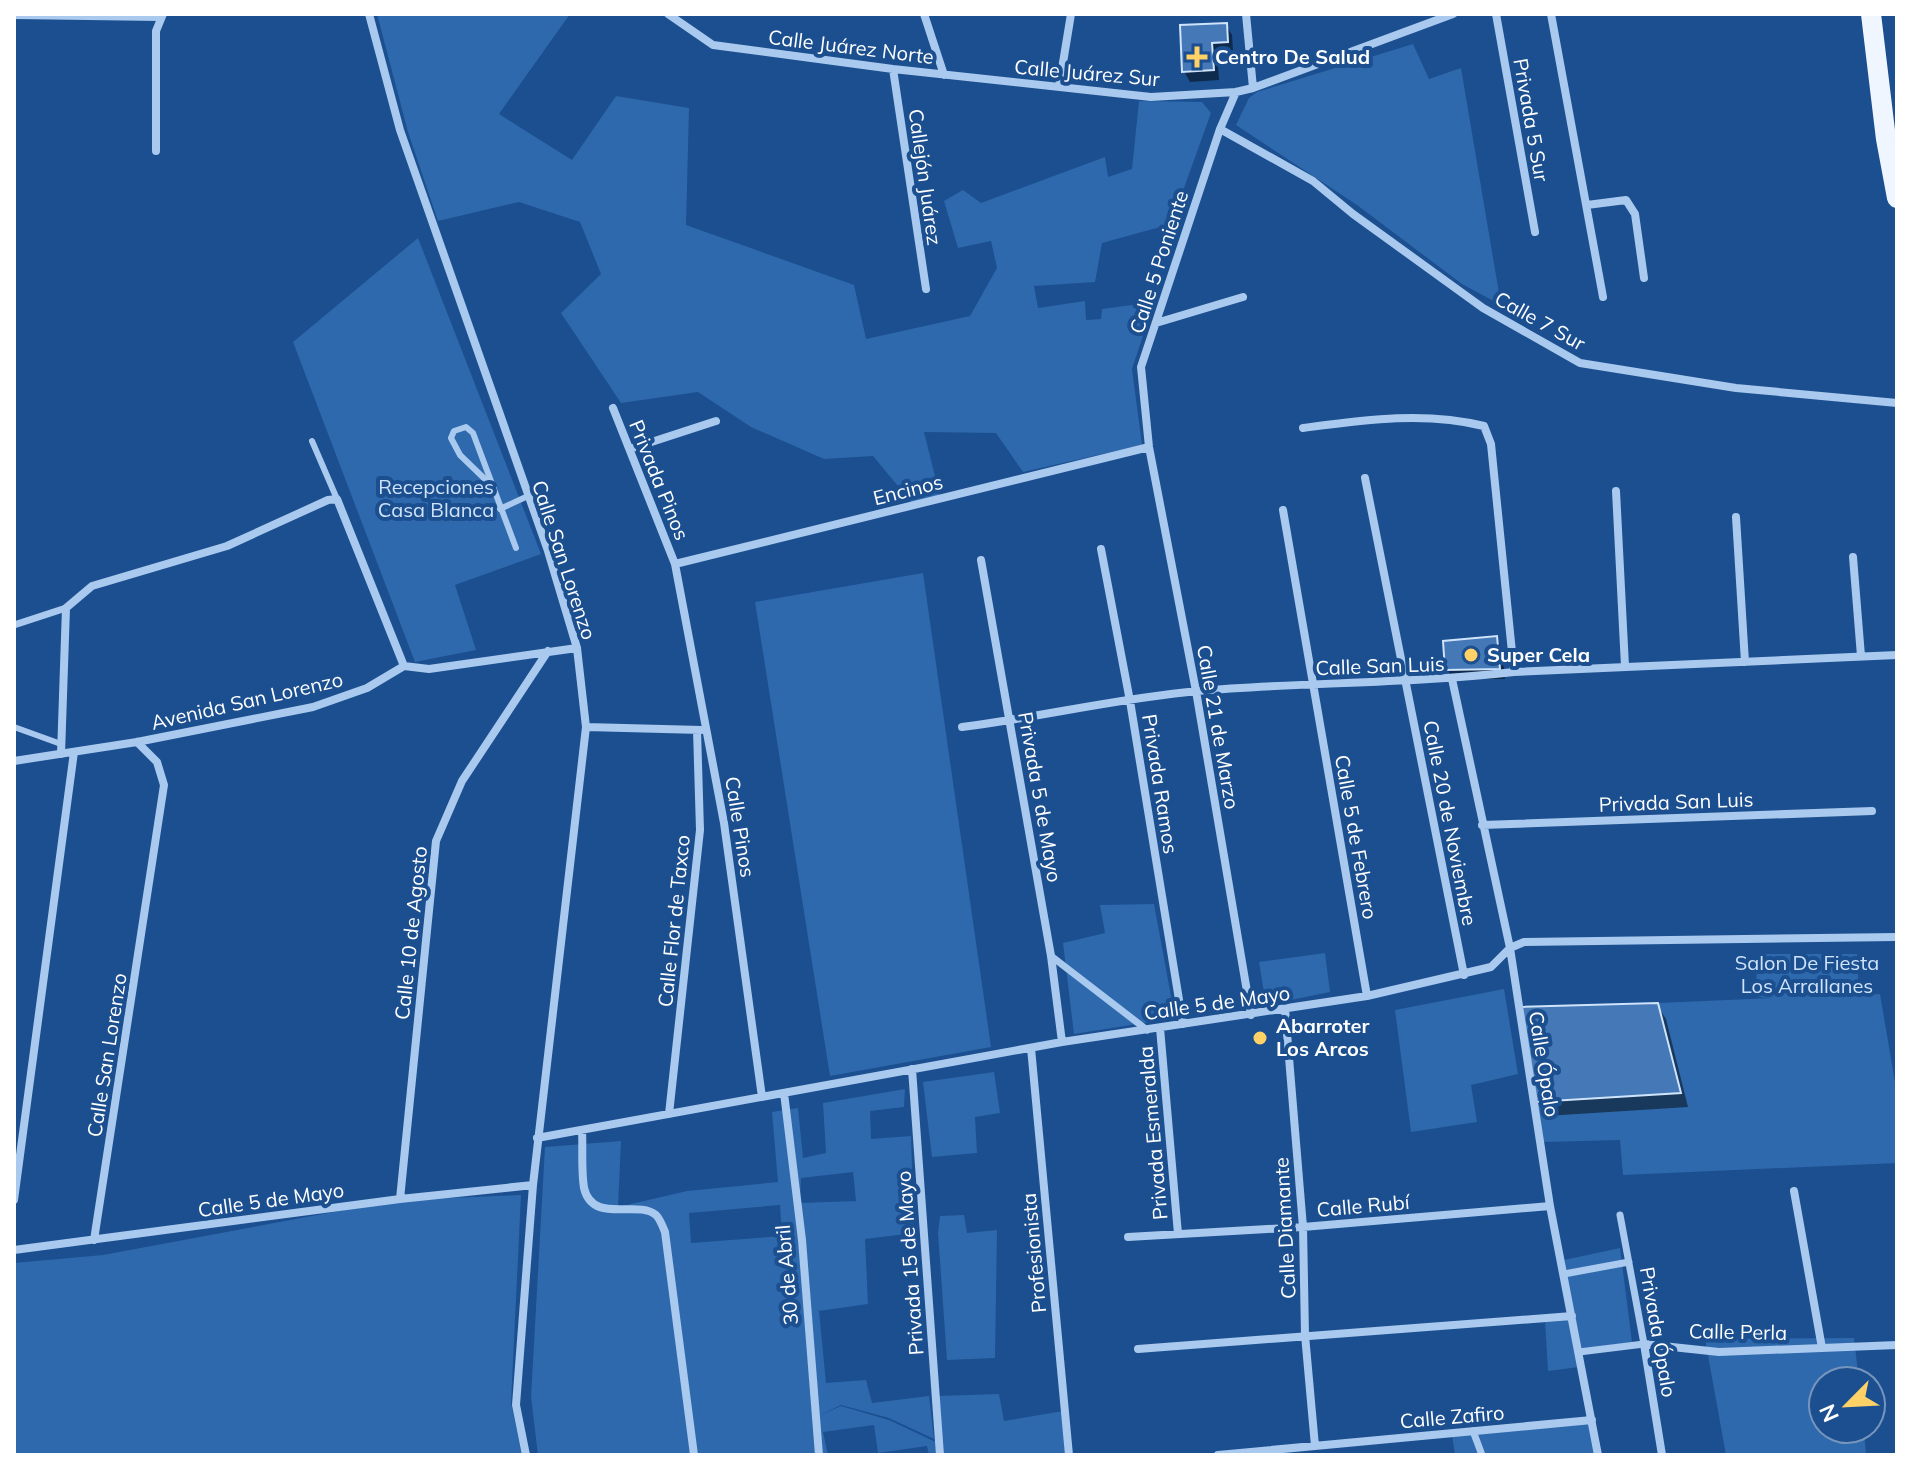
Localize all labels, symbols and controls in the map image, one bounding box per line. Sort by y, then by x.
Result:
street label: Calle Juárez Norte [767,24,935,69]
place label: Centro De Salud [1215,44,1370,69]
marker: Centro De Salud [1186,46,1208,68]
street label: Calle Juárez Sur [1013,54,1162,91]
street label: Privada 5 Sur [1508,56,1555,184]
street label: Callejón Juárez [904,107,947,247]
street label: Calle 5 Poniente [1124,187,1193,337]
street label: Calle 7 Sur [1491,286,1590,356]
street label: Privada Pinos [624,416,695,544]
street label: Encinos [870,469,945,510]
park label: Recepciones Casa Blanca [378,474,494,522]
street label: Calle San Lorenzo [527,477,602,643]
place label: Super Cela [1487,642,1590,667]
street label: Calle 21 de Marzo [1192,643,1245,811]
marker: Super Cela [1462,646,1480,664]
street label: Calle San Luis [1315,651,1445,680]
street label: Avenida San Lorenzo [148,666,345,735]
street label: Privada 5 de Mayo [1013,710,1068,884]
street label: Privada Ramos [1137,712,1184,856]
street label: Calle 20 de Noviembre [1418,718,1483,928]
street label: Calle 5 de Febrero [1330,753,1383,921]
street label: Calle Pinos [720,775,761,879]
street label: Privada San Luis [1598,786,1754,817]
street label: Calle Flor de Taxco [652,834,695,1008]
street label: Calle 10 de Agosto [389,845,432,1021]
park label: Salon De Fiesta Los Arrallanes [1735,950,1879,998]
street label: Calle San Lorenzo [81,971,132,1139]
street label: Calle 5 de Mayo [1142,980,1292,1025]
street label: Calle Ópalo [1524,1009,1565,1119]
place label: Abarroter Los Arcos [1276,1013,1370,1061]
marker: Abarroter Los Arcos [1251,1029,1269,1047]
street label: Privada Esmeralda [1132,1045,1173,1221]
street label: Calle Diamante [1268,1157,1301,1299]
street label: Privada 15 de Mayo [891,1170,928,1356]
street label: Calle 5 de Mayo [196,1177,346,1222]
street label: Calle Rubí [1315,1189,1412,1222]
street label: Profesionista [1016,1192,1051,1314]
street label: 30 de Abril [770,1224,803,1326]
street label: Privada Ópalo [1635,1265,1682,1399]
street label: Calle Perla [1689,1318,1787,1345]
north arrow [1807,1365,1887,1445]
street label: Calle Zafiro [1399,1399,1505,1434]
text: N [1813,1400,1845,1426]

